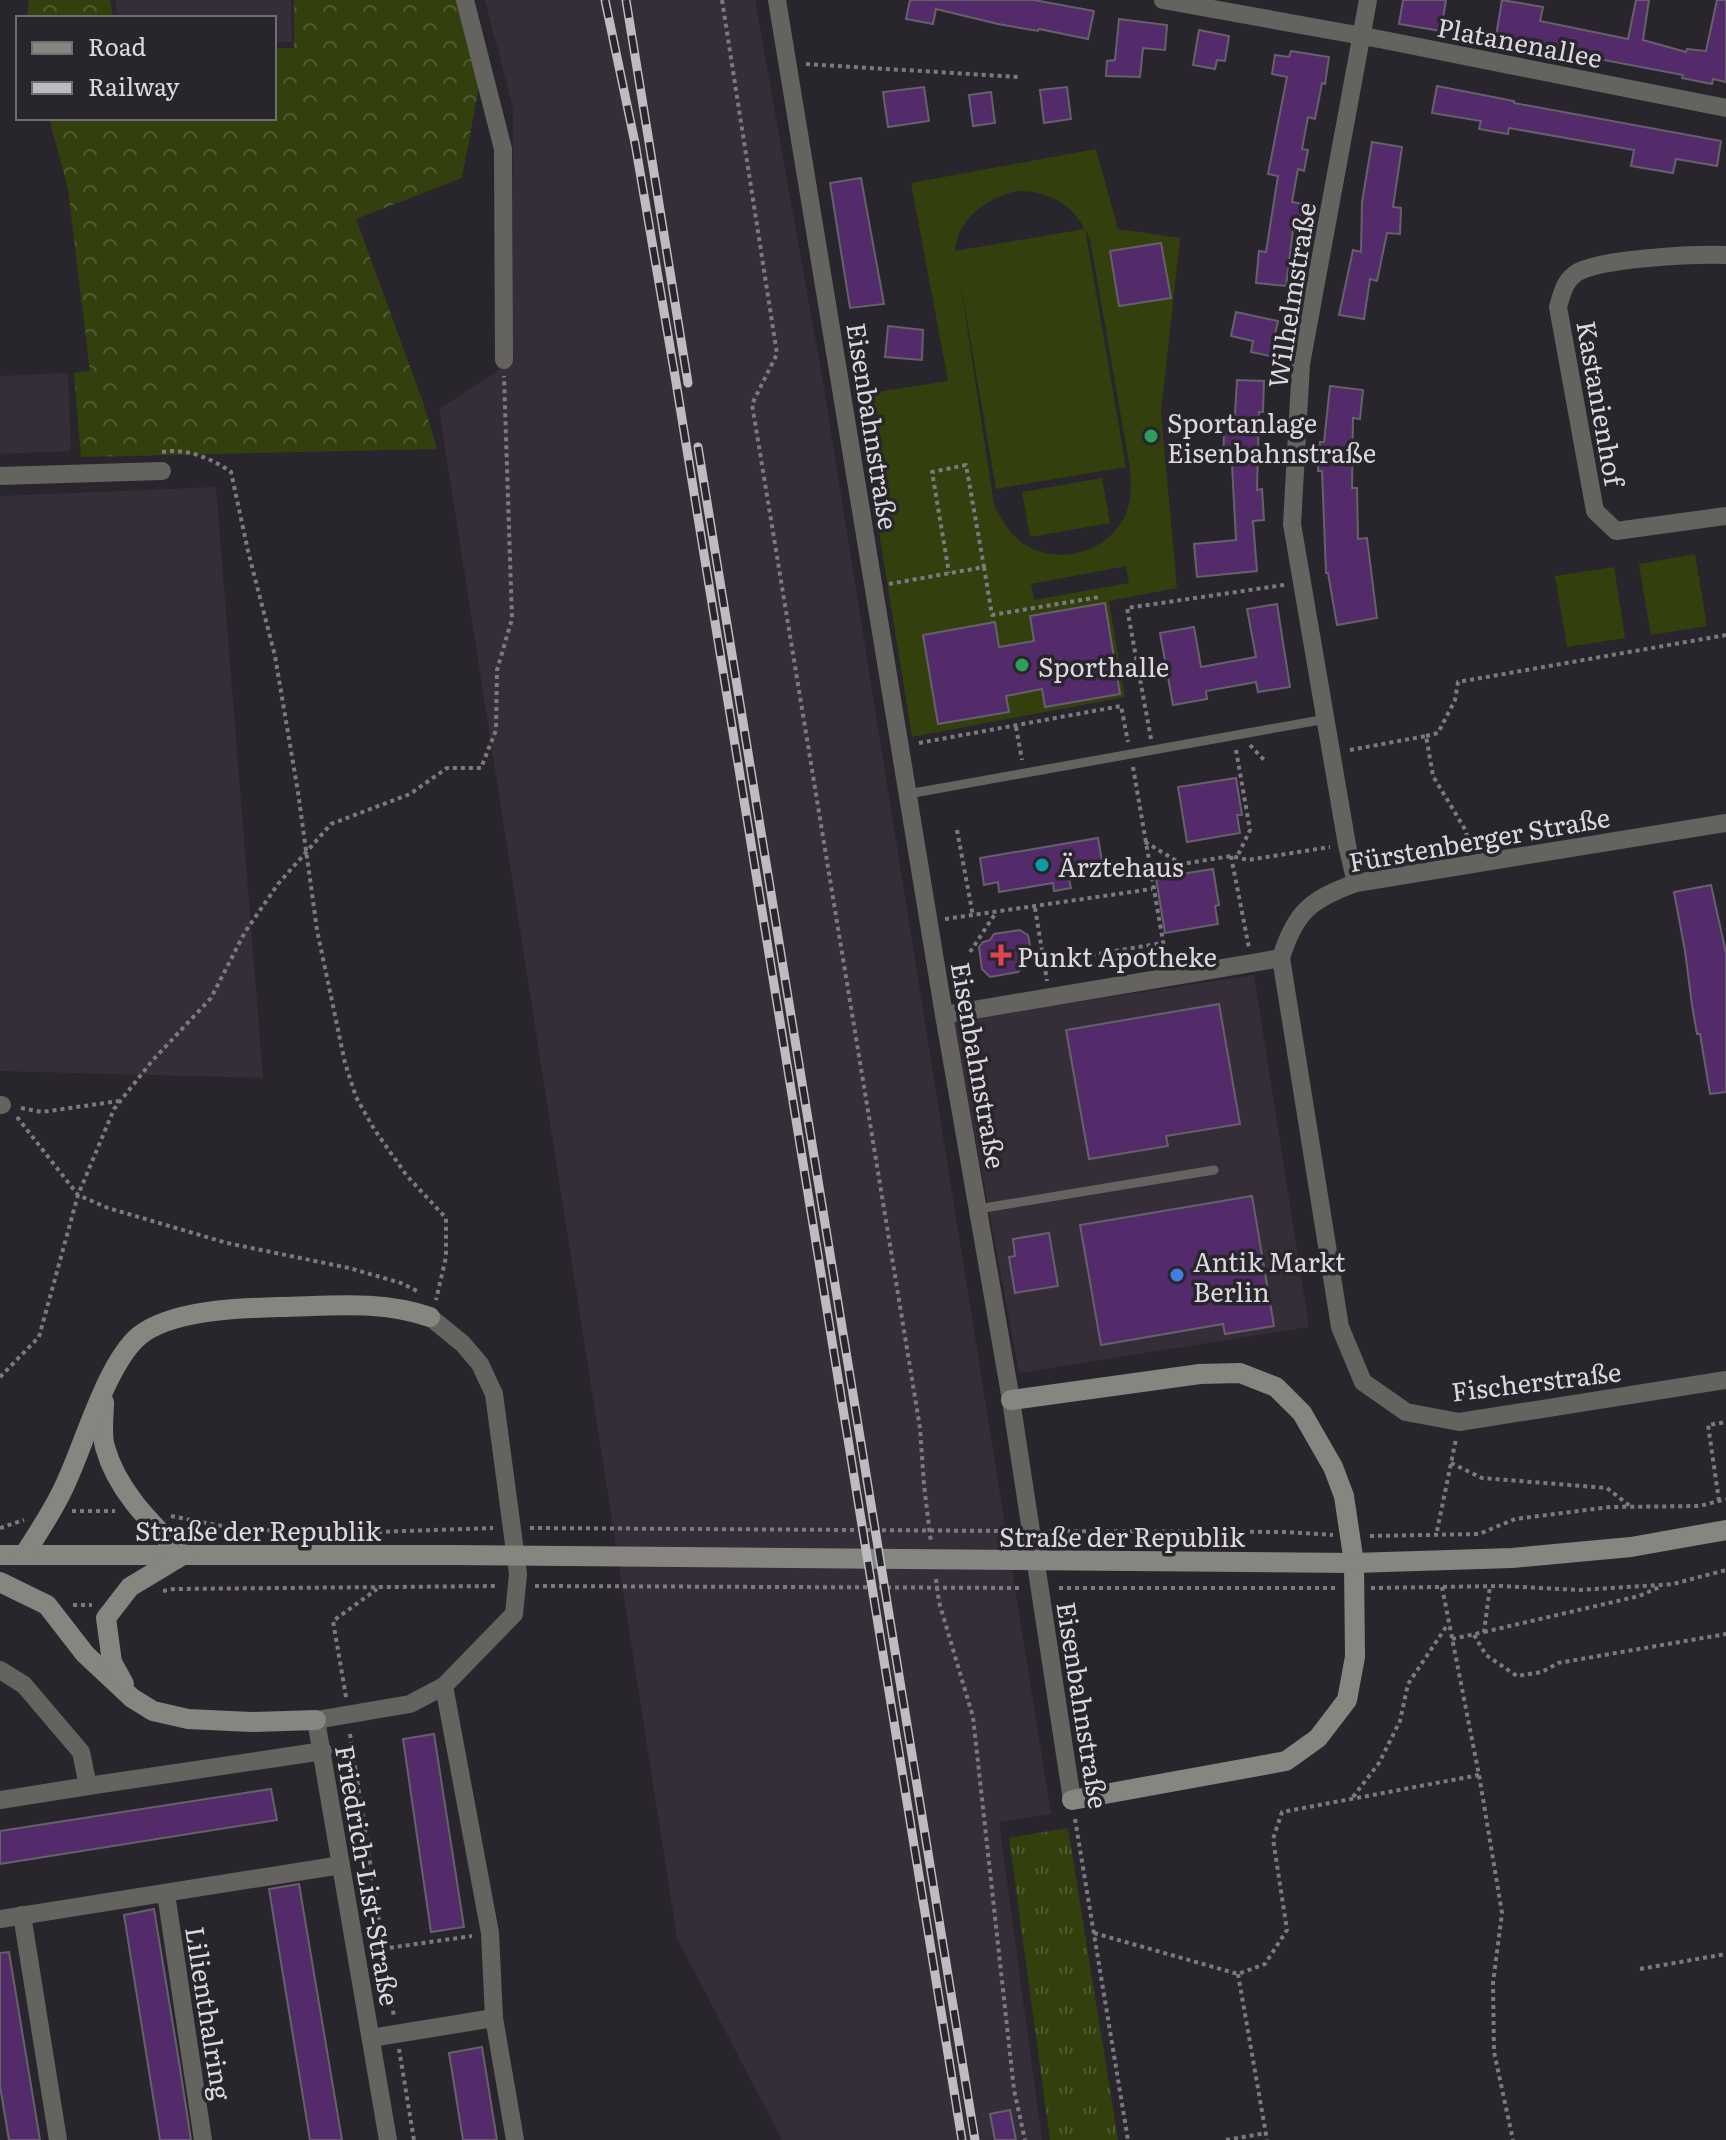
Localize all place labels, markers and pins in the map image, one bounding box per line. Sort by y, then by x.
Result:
place label: Sportanlage Eisenbahnstraße [1167,402,1376,471]
marker: Sportanlage Eisenbahnstraße [1142,427,1160,445]
place label: Sporthalle [1038,646,1169,685]
marker: Sporthalle [1013,656,1031,674]
place label: Ärztehaus [1058,846,1184,885]
marker: Ärztehaus [1033,856,1051,874]
place label: Punkt Apotheke [1017,936,1217,975]
marker: Punkt Apotheke [992,946,1010,964]
place label: Antik Markt Berlin [1193,1241,1346,1310]
marker: Antik Markt Berlin [1168,1266,1186,1284]

